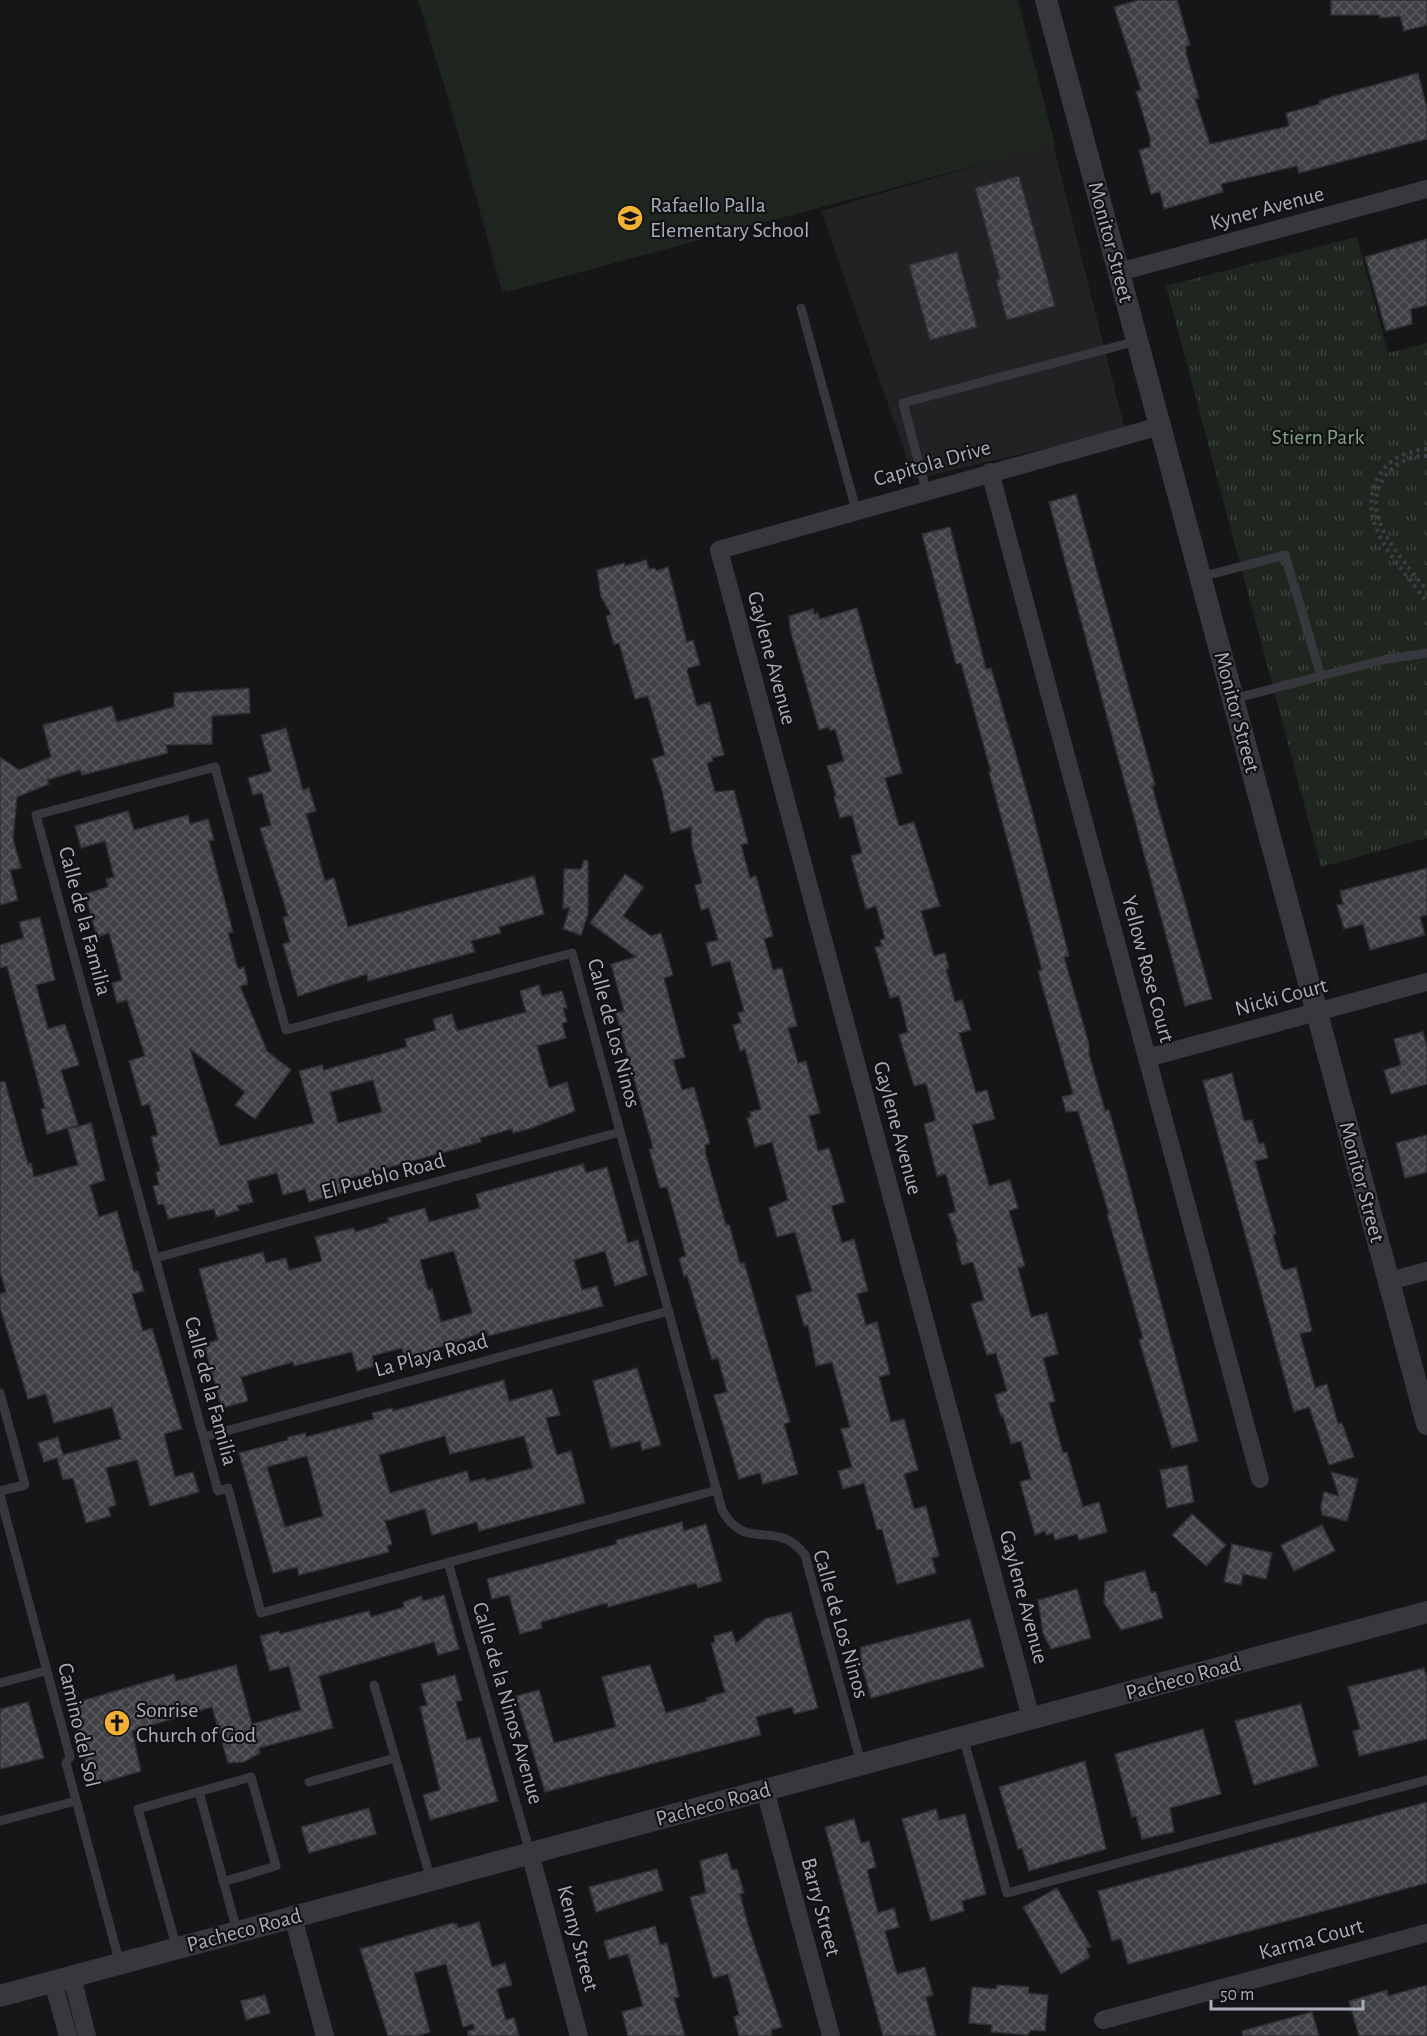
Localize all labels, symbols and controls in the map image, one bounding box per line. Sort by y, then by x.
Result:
street label: Monitor Street [1084,179,1138,305]
street label: Kyner Avenue [1208,182,1326,234]
place label: Rafaello Palla Elementary School [650,194,810,241]
school or university icon: Rafaello Palla Elementary School [615,203,645,233]
park label: Stiern Park [1272,426,1364,448]
street label: Capitola Drive [871,436,993,490]
street label: Gaylene Avenue [744,589,800,727]
street label: Monitor Street [1210,649,1264,775]
street label: Calle de la Familia [55,844,115,998]
street label: Yellow Rose Court [1118,893,1178,1045]
street label: Calle de Los Ninos [584,956,644,1110]
street label: Nicki Court [1232,974,1330,1020]
street label: Gaylene Avenue [870,1059,926,1197]
street label: Monitor Street [1335,1119,1389,1245]
street label: El Pueblo Road [319,1149,447,1203]
street label: Calle de la Familia [181,1314,241,1468]
street label: La Playa Road [372,1329,490,1381]
street label: Gaylene Avenue [996,1528,1052,1666]
street label: Calle de Los Ninos [809,1547,873,1701]
street label: Calle de la Ninos Avenue [469,1599,547,1807]
street label: Pacheco Road [1123,1652,1243,1704]
street label: Camino del Sol [54,1661,104,1789]
place label: Sonrise Church of God [136,1699,256,1746]
church icon: Sonrise Church of God [102,1708,132,1738]
street label: Pacheco Road [653,1778,773,1830]
street label: Barry Street [797,1855,845,1959]
street label: Kenny Street [553,1883,603,1993]
street label: Pacheco Road [184,1904,304,1956]
street label: Karma Court [1256,1915,1366,1963]
scale bar [1211,1973,1362,2011]
text: 50 m [1220,1986,1254,2004]

